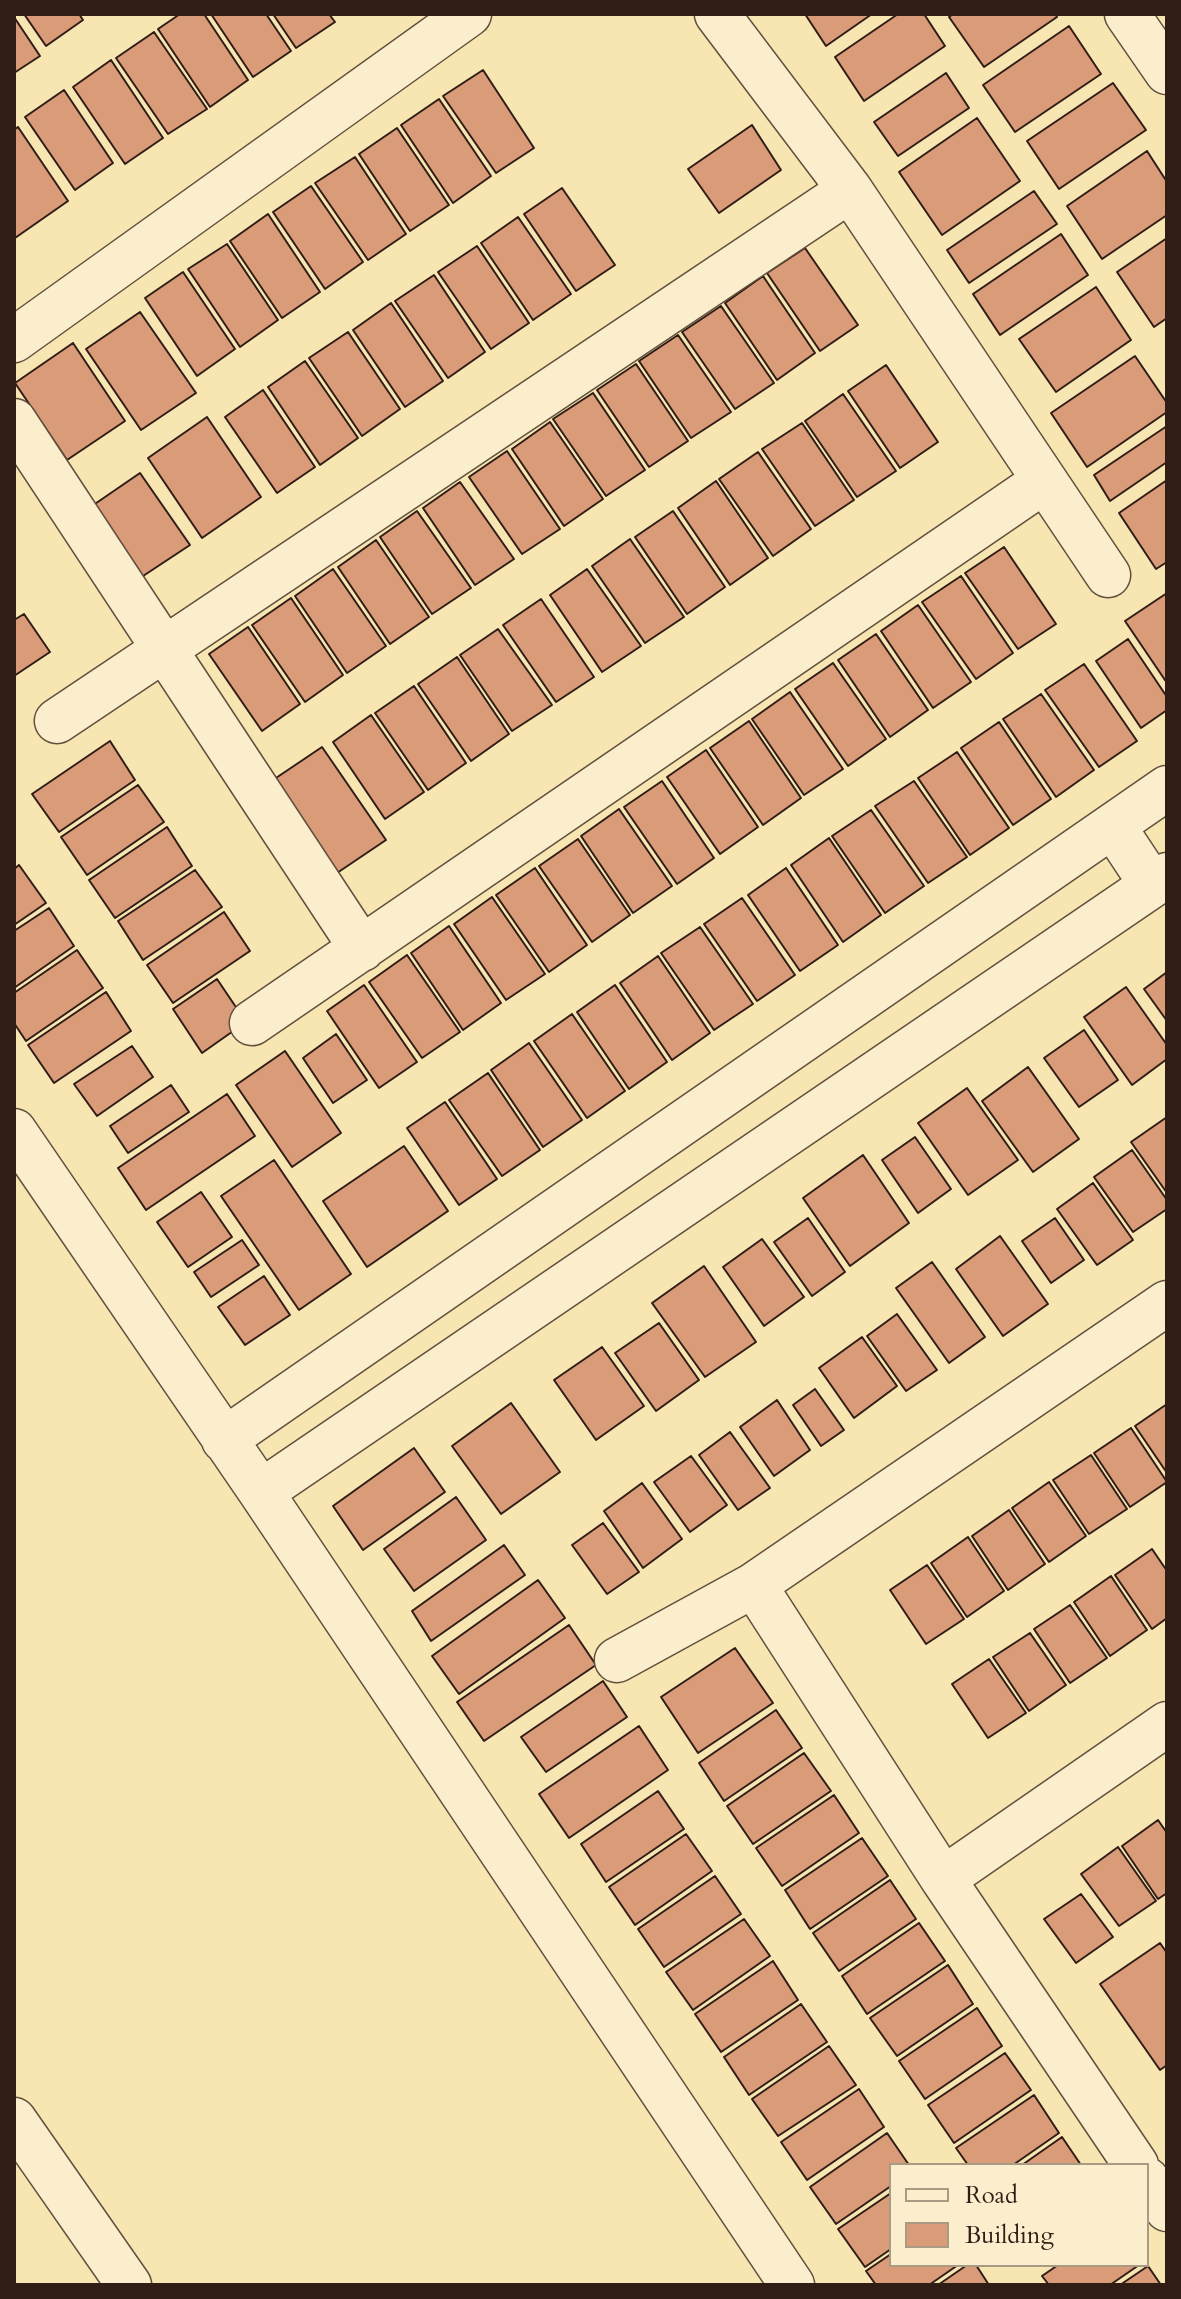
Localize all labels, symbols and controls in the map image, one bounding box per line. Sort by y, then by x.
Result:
legend [889,2163,1149,2267]
text: Road [965,2179,1018,2212]
text: Building [965,2219,1054,2252]

